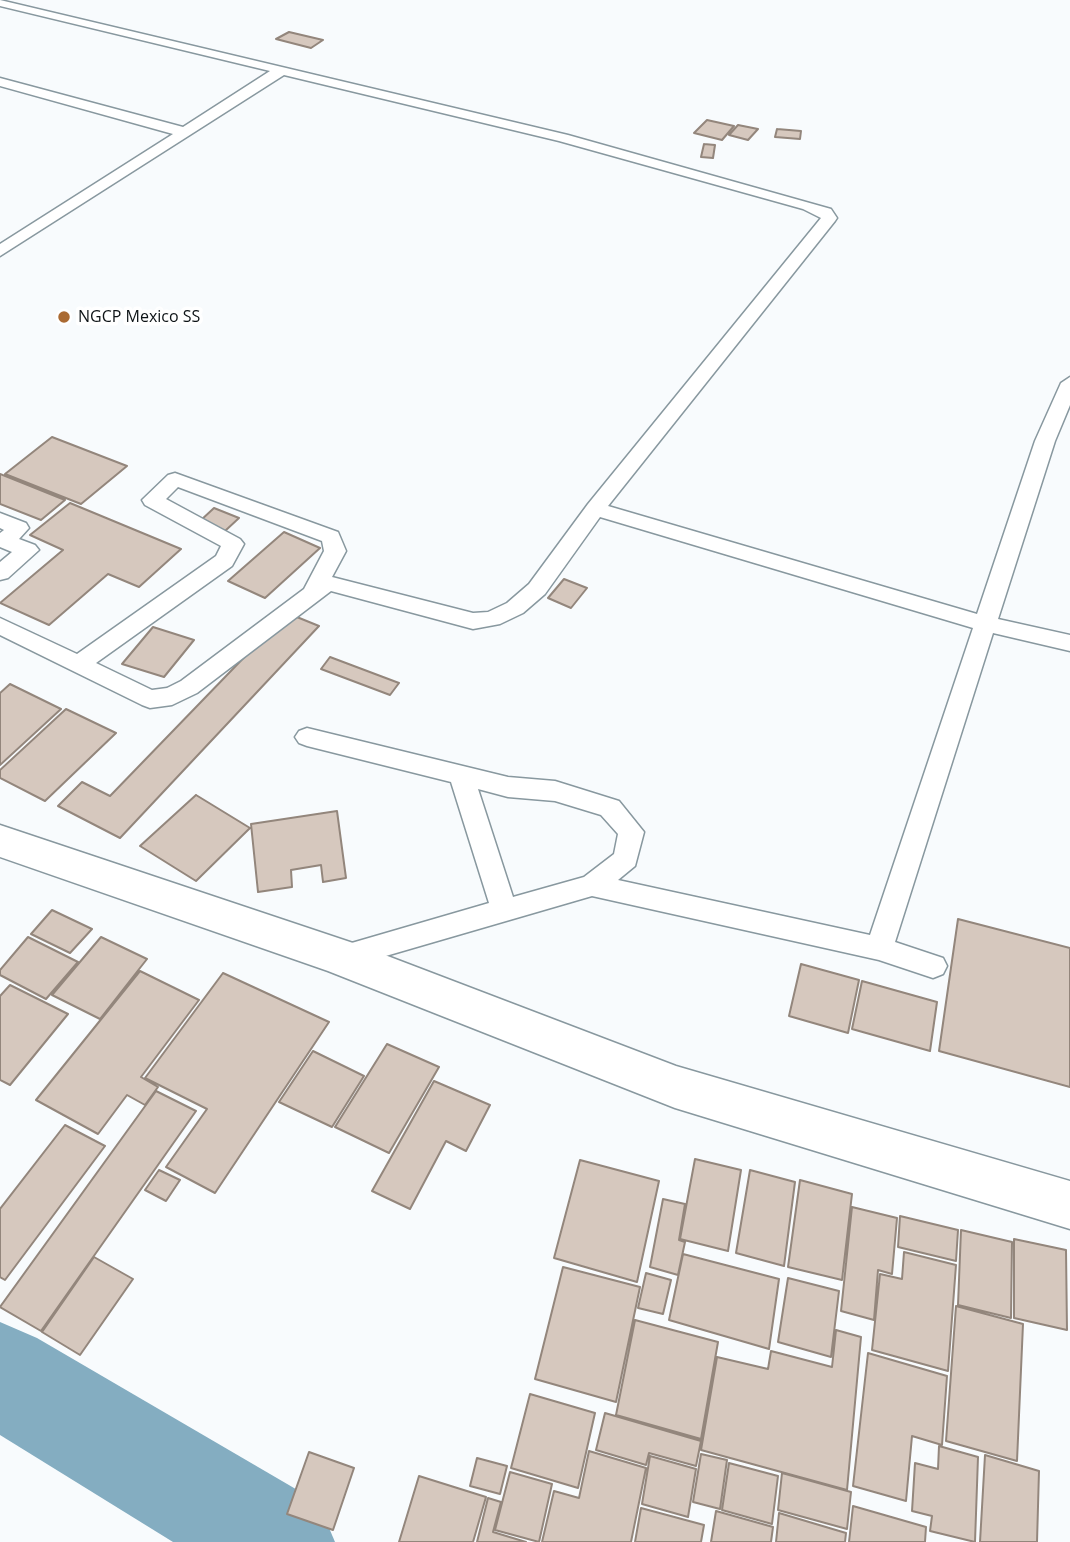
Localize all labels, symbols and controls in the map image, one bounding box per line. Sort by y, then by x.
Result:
place label: NGCP Mexico SS [78,307,200,327]
marker: NGCP Mexico SS [56,309,72,325]

